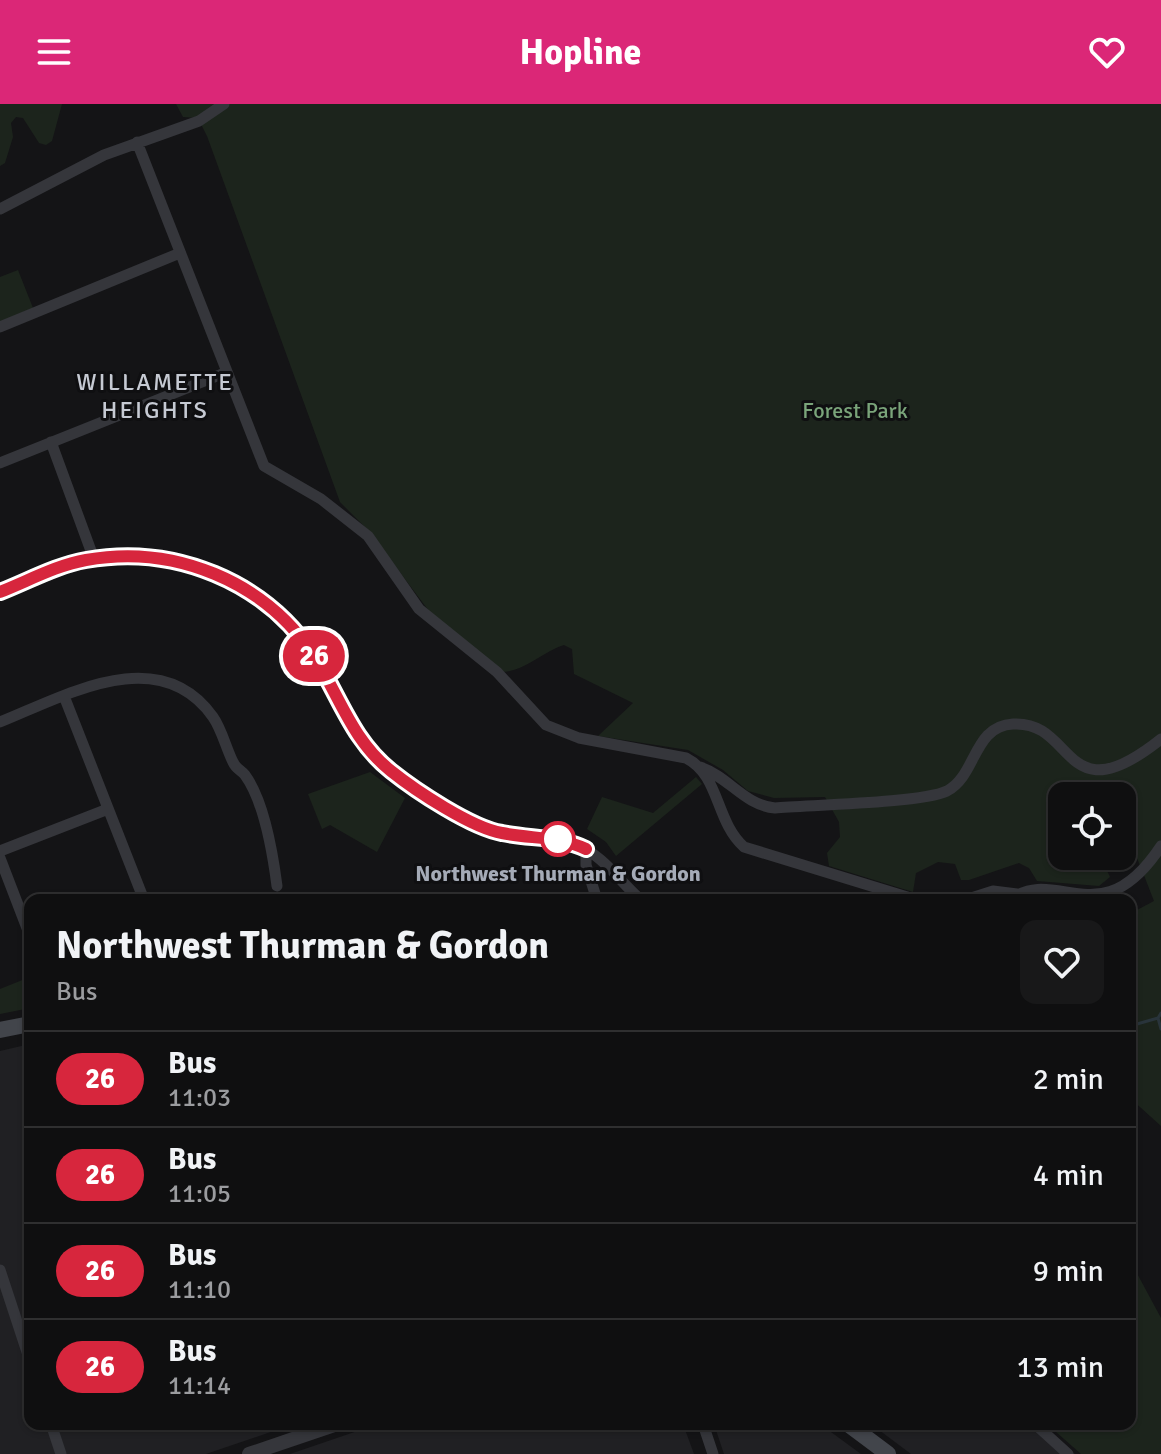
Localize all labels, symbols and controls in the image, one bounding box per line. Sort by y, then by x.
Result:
icon: menu [32,30,76,74]
text: Hopline [520,30,642,75]
icon: heart [1085,30,1129,74]
district label: WILLAMETTE HEIGHTS [76,367,234,425]
park label: Forest Park [802,397,908,424]
line badge: 26 [278,630,350,682]
text: 26 [299,639,329,673]
map controls [1048,782,1136,870]
button: locate [1048,782,1136,870]
marker: Northwest Thurman & Gordon [541,822,575,856]
place label: Northwest Thurman & Gordon [415,860,701,887]
button: heart [1020,920,1104,1004]
text: Northwest Thurman & Gordon [56,922,549,969]
text: Bus [56,976,97,1008]
text: Bus [168,1045,216,1082]
text: 2 min [1033,1061,1104,1098]
text: 26 [85,1062,115,1096]
text: 11:03 [168,1082,231,1114]
text: Bus [168,1141,216,1178]
text: 4 min [1033,1157,1104,1194]
text: 26 [85,1158,115,1192]
text: 11:05 [168,1178,231,1210]
text: Bus [168,1237,216,1274]
text: 9 min [1033,1253,1104,1290]
text: 26 [85,1254,115,1288]
text: 11:10 [168,1274,231,1306]
text: Bus [168,1333,216,1370]
text: 13 min [1017,1349,1104,1386]
text: 26 [85,1350,115,1384]
text: 11:14 [168,1370,231,1402]

